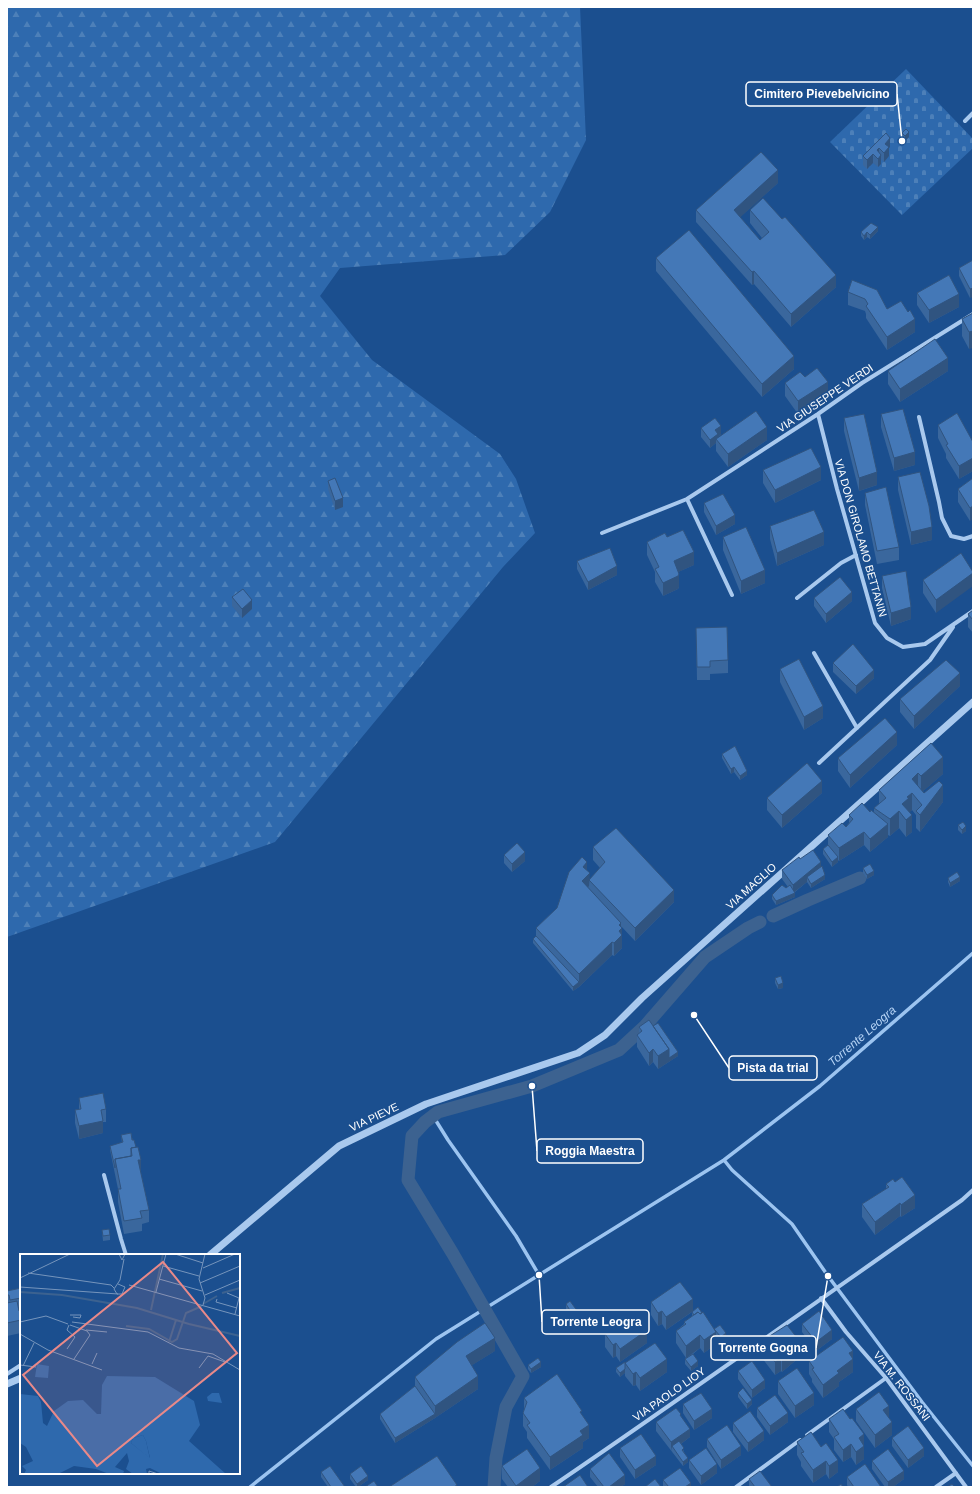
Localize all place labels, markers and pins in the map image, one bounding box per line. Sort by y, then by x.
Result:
callout: Cimitero Pievebelvicino [746,82,897,106]
callout: Pista da trial [729,1056,817,1080]
callout: Roggia Maestra [537,1139,643,1163]
callout: Torrente Leogra [542,1310,649,1334]
callout: Torrente Gogna [711,1336,816,1360]

